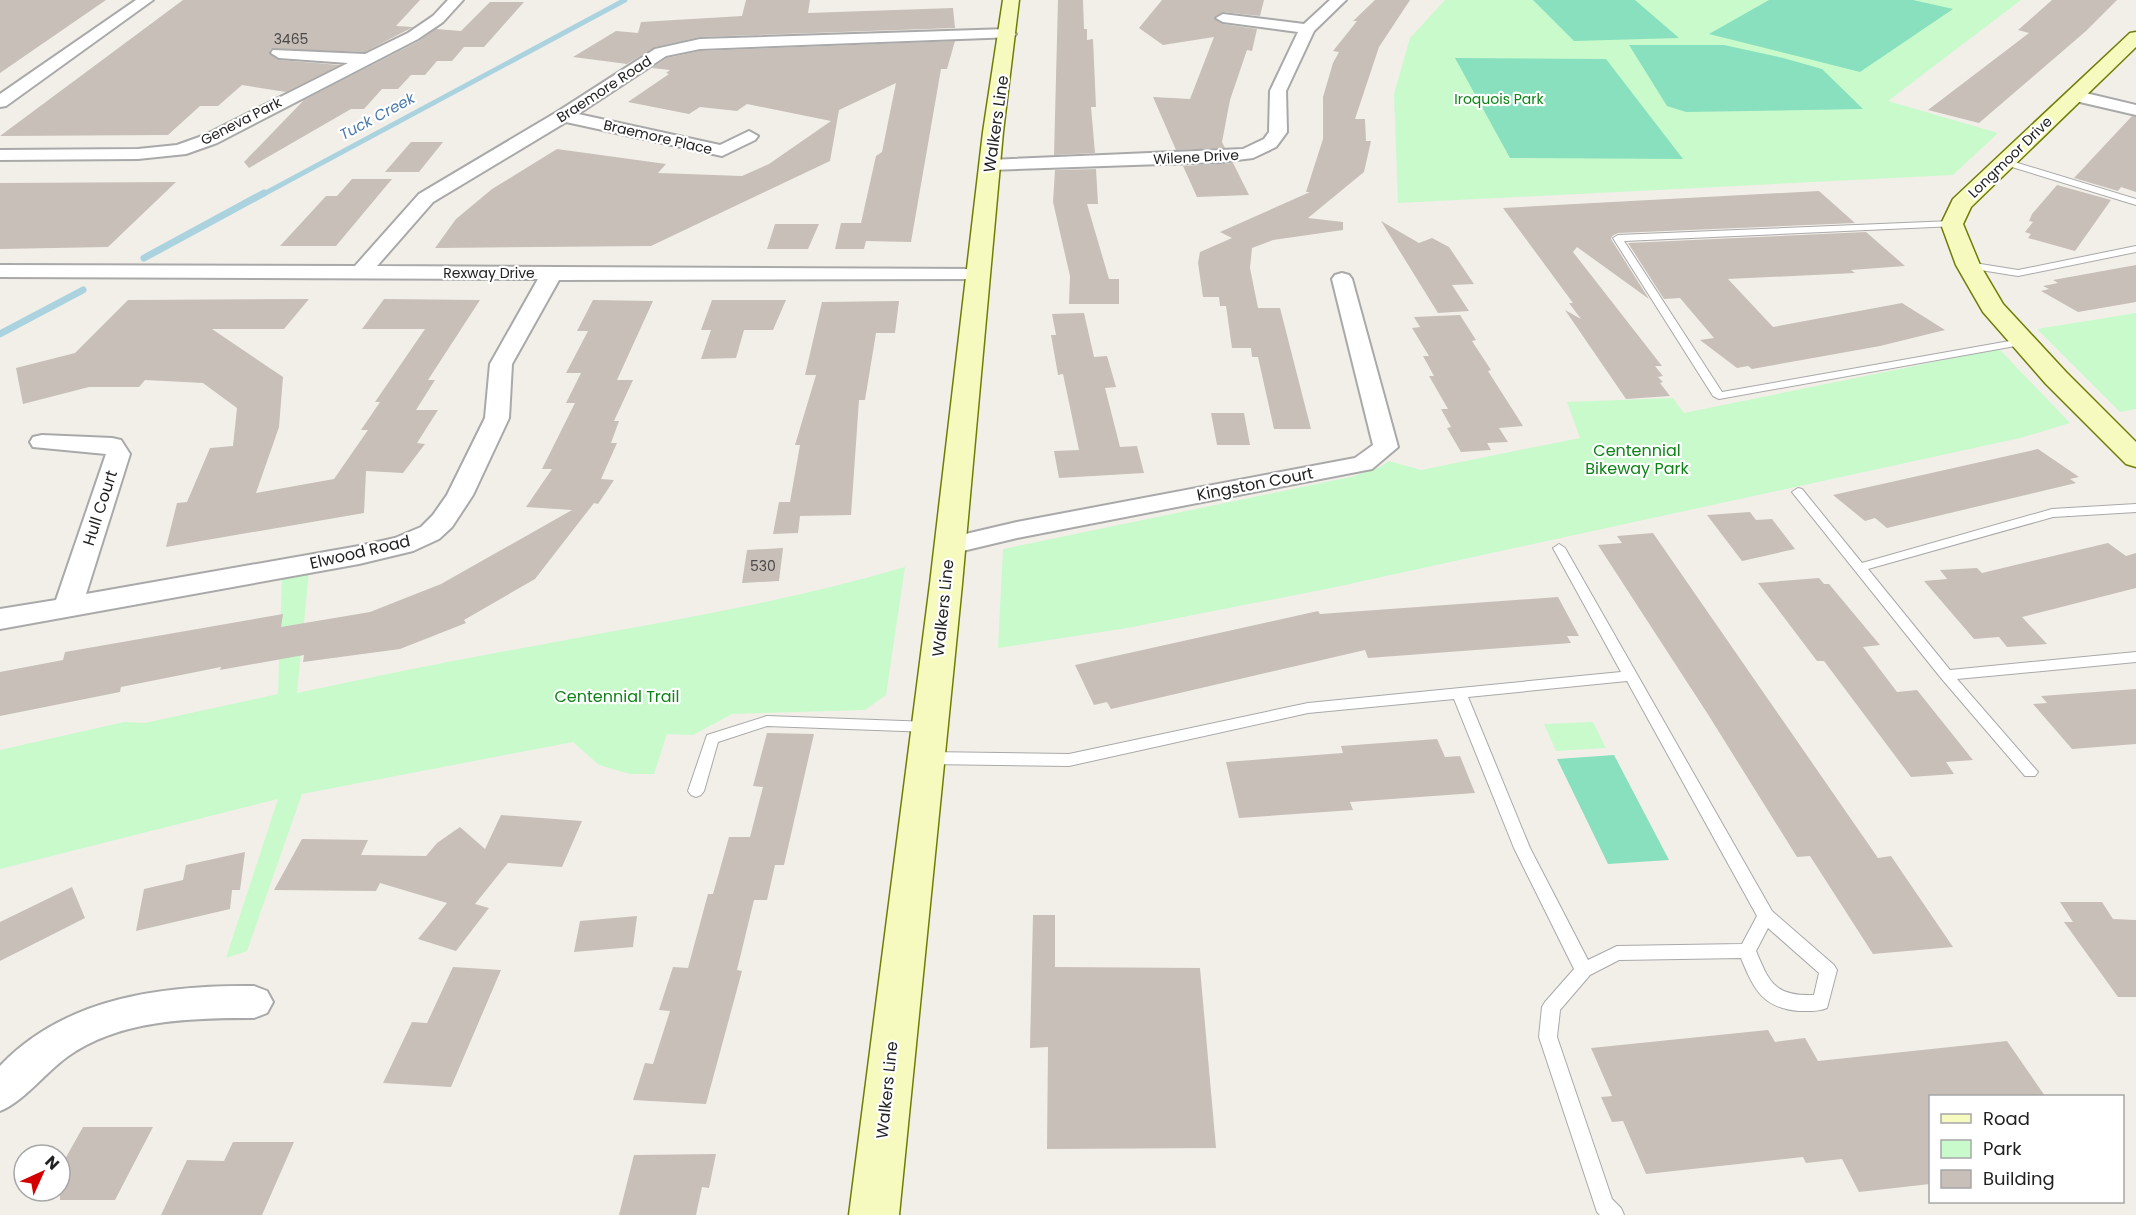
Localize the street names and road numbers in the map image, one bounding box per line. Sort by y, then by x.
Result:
street label: Braemore Road [553,51,655,127]
street label: Walkers Line [978,74,1014,174]
street label: Geneva Park [197,92,286,150]
street label: Longmoor Drive [1964,111,2057,202]
street label: Braemore Place [602,115,715,159]
street label: Wilene Drive [1153,145,1240,169]
street label: Rexway Drive [443,263,535,283]
street label: Kingston Court [1195,461,1315,507]
street label: Hull Court [77,467,123,549]
street label: Elwood Road [308,529,412,575]
street label: Walkers Line [926,558,960,658]
street label: Walkers Line [870,1040,904,1140]

